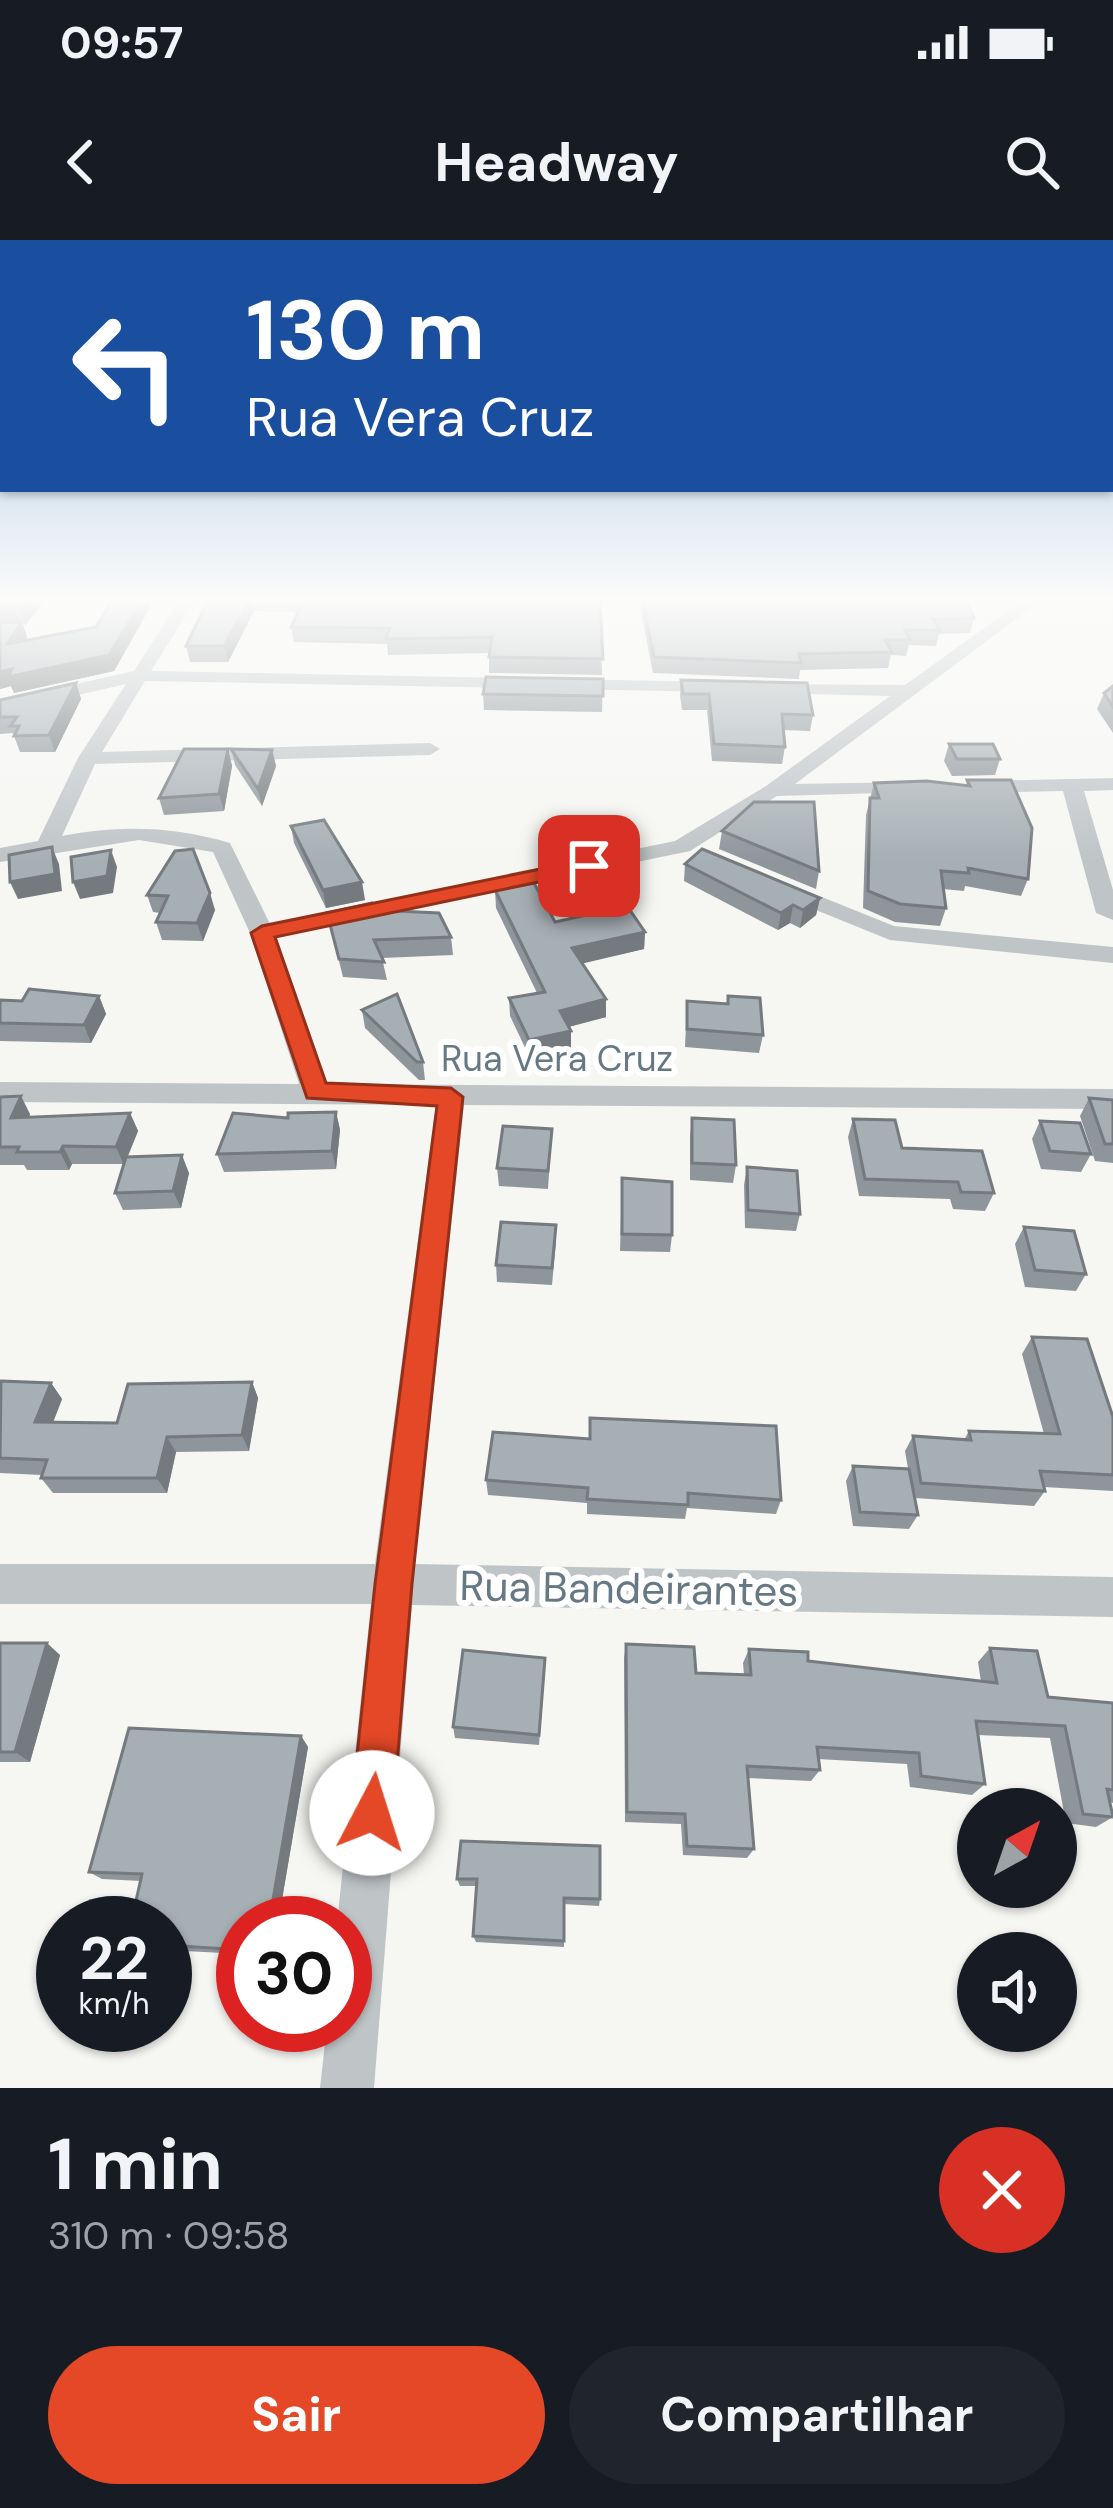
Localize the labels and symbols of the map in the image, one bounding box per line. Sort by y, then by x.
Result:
pin [538,815,640,917]
street label: Rua Vera Cruz [441,1035,673,1082]
street label: Rua Bandeirantes [459,1558,799,1619]
position arrow [309,1750,435,1876]
north arrow [957,1788,1077,1908]
speed limit sign: 30 [216,1896,372,2052]

